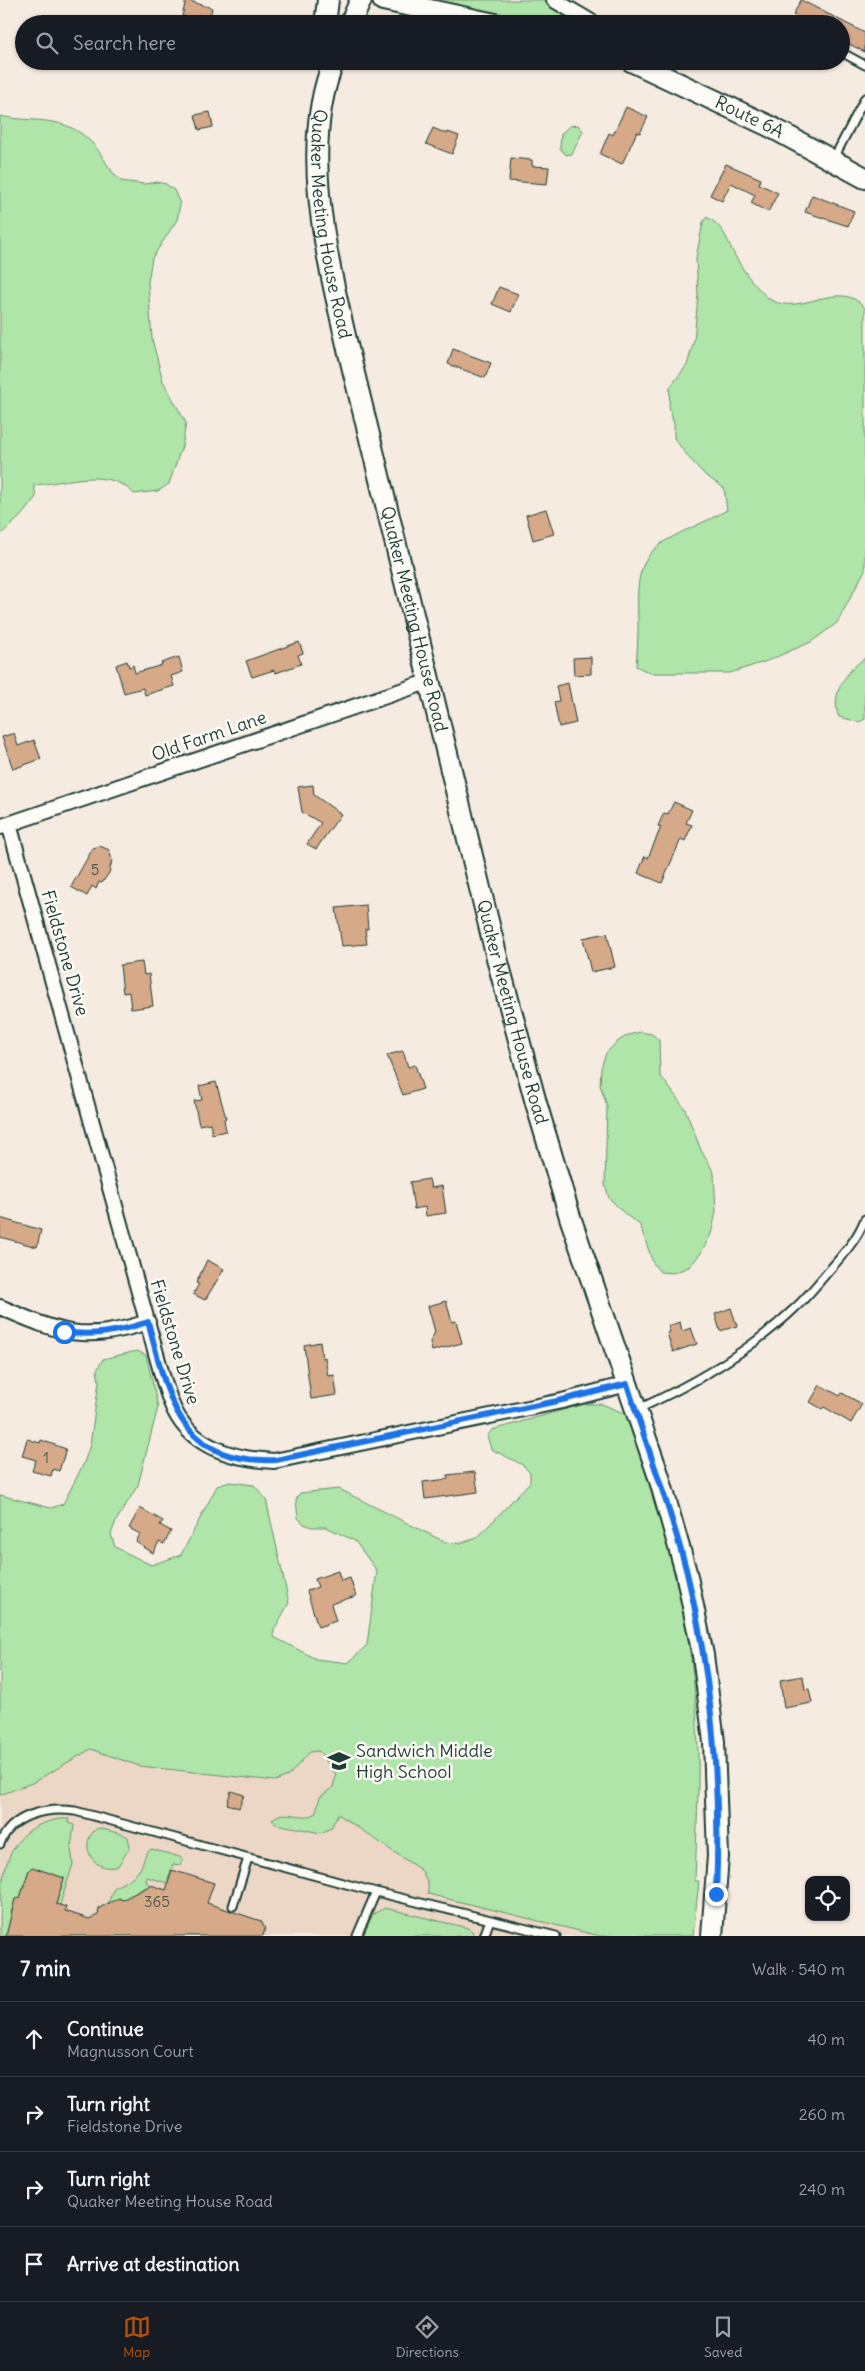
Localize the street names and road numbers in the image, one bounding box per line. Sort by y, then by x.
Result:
street label: Route 6A [711,90,788,143]
street label: Quaker Meeting House Road [306,108,357,341]
street label: Quaker Meeting House Road [376,504,453,735]
street label: Old Farm Lane [148,705,269,766]
street label: Fieldstone Drive [37,887,94,1018]
street label: Quaker Meeting House Road [472,897,554,1127]
street label: Fieldstone Drive [145,1276,205,1407]

